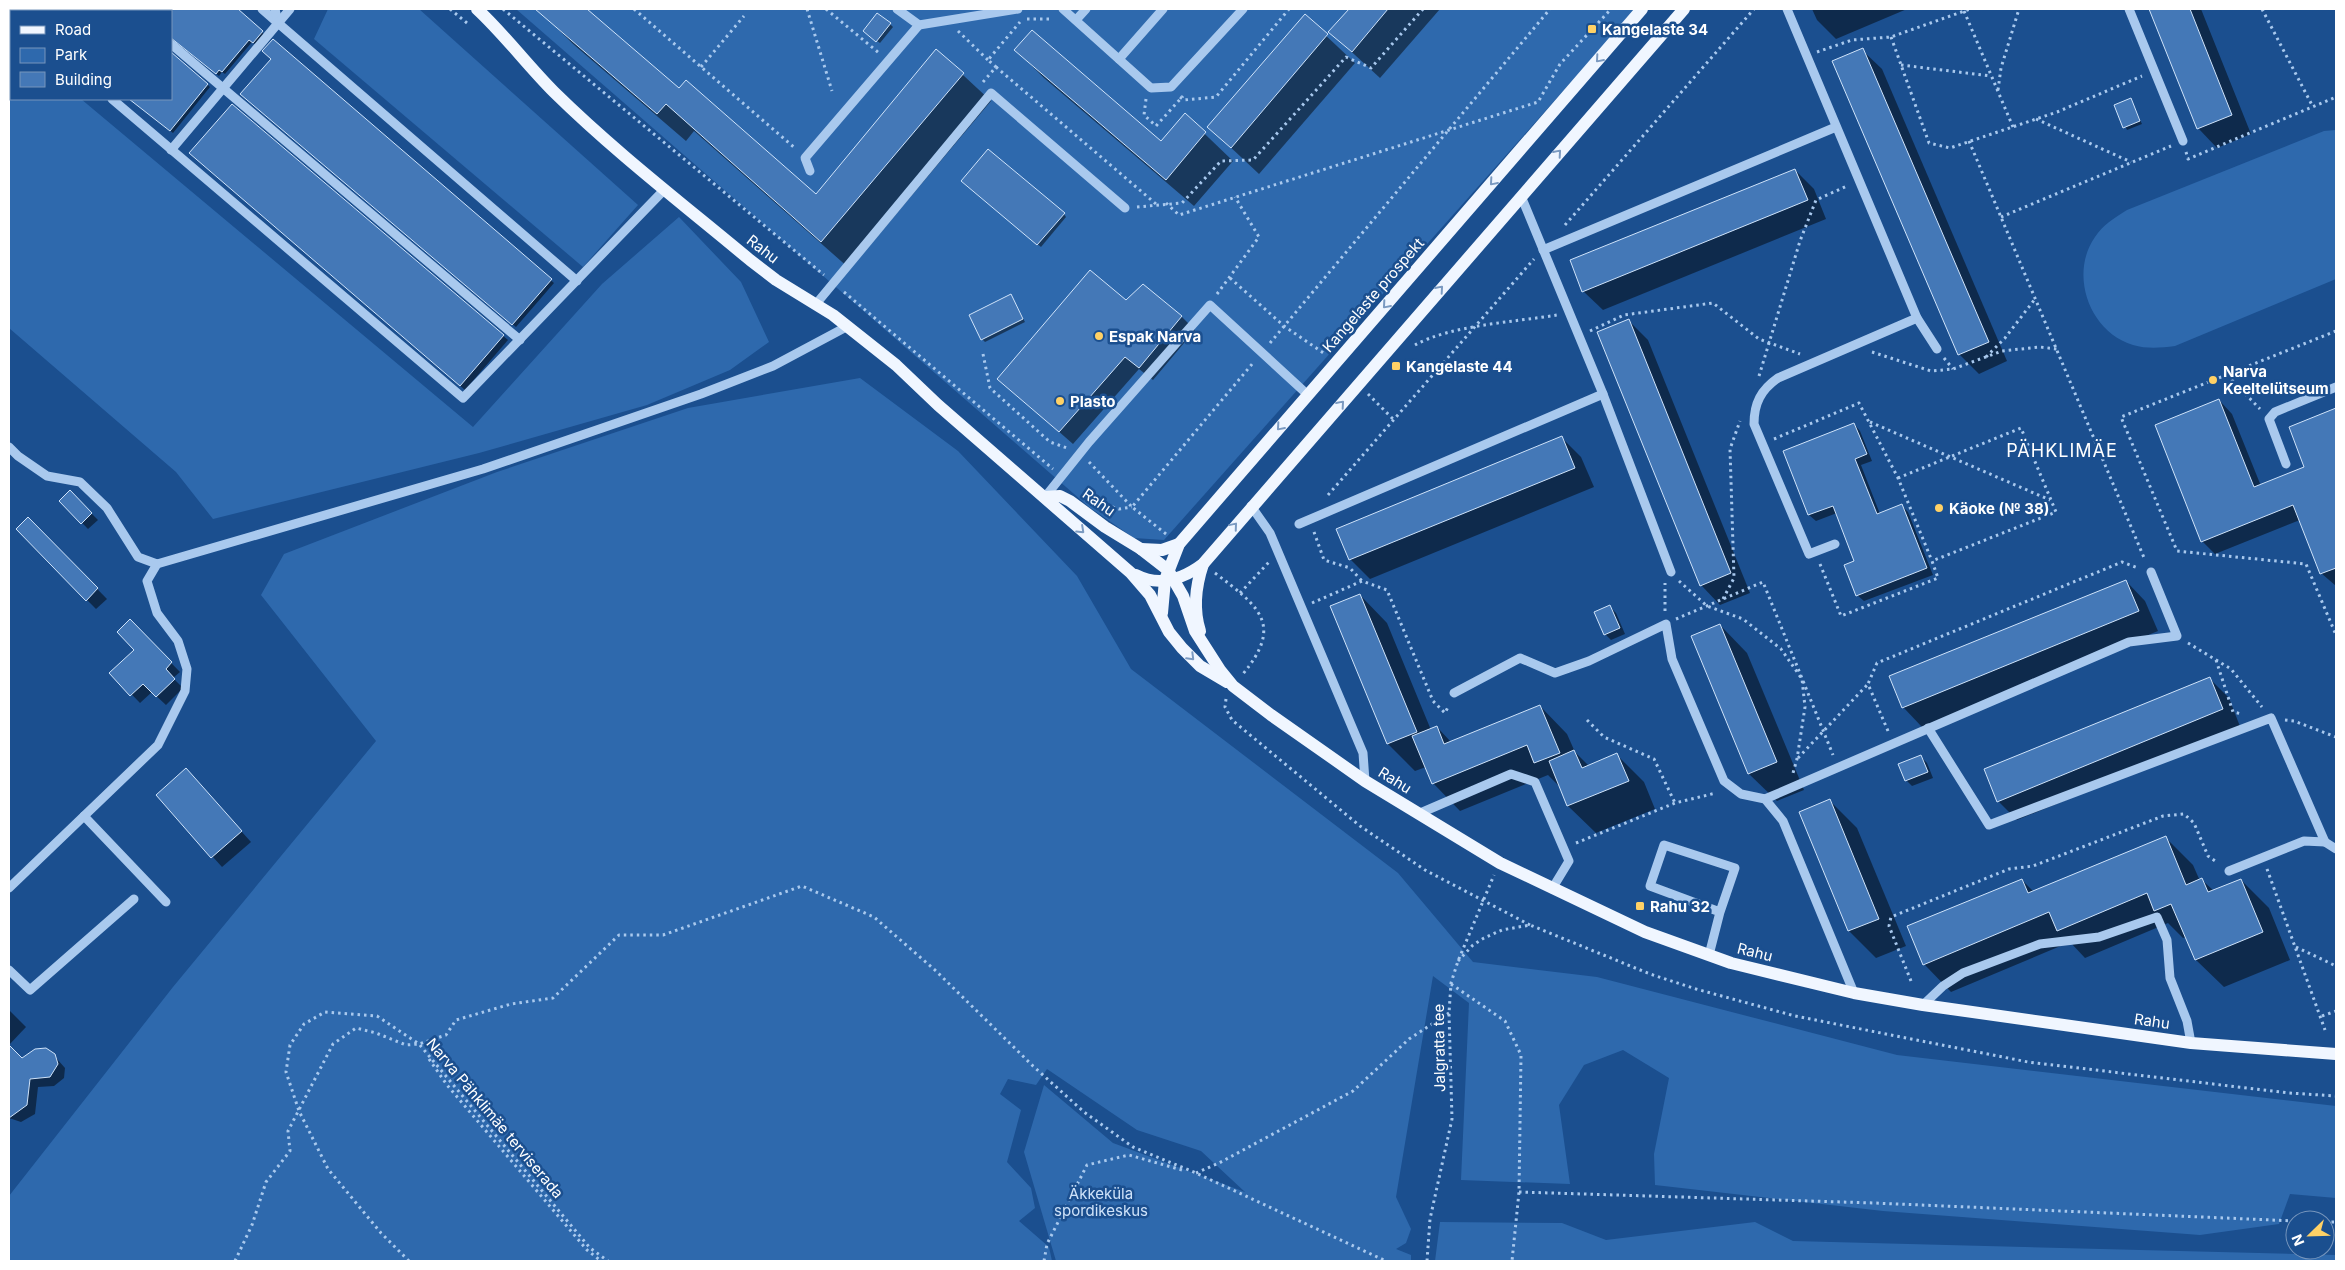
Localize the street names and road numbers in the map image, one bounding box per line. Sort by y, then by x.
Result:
street label: Rahu [743,231,783,267]
street label: Kangelaste prospekt [1318,234,1428,356]
street label: Rahu [1079,484,1119,520]
street label: Rahu [1375,762,1415,798]
street label: Rahu [1735,938,1775,966]
street label: Jalgratta tee [1429,1004,1449,1092]
street label: Rahu [2133,1009,2171,1033]
street label: Narva Pähklimäe terviserada [422,1034,568,1202]

